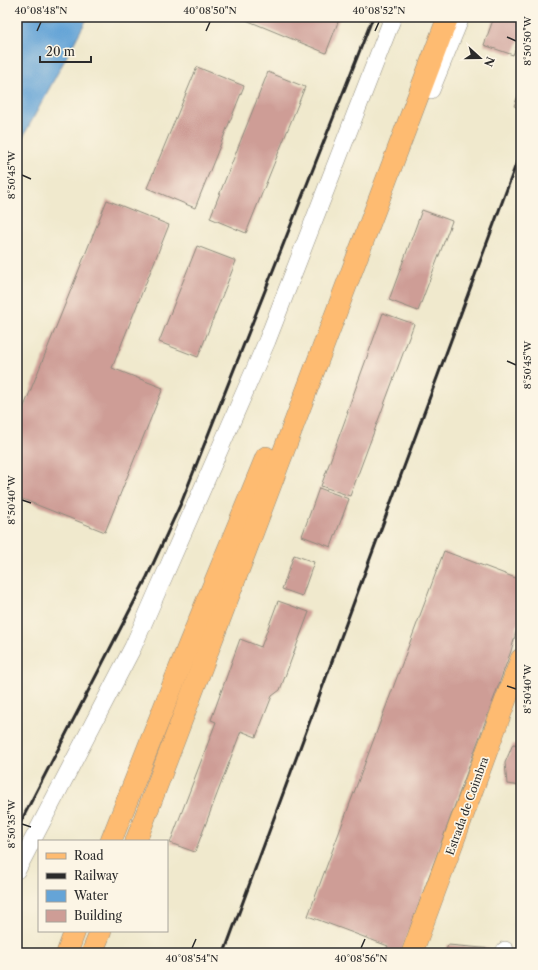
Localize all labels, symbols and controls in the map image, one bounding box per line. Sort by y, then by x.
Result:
text: 40°08'48"N [14,4,68,17]
text: 40°08'50"N [183,4,237,17]
text: 40°08'52"N [353,4,405,17]
text: 8°50'50"W [521,15,534,66]
scale bar [40,38,91,64]
north arrow [460,38,500,78]
text: 20 m [46,44,75,59]
text: N [481,55,498,69]
text: 8°50'45"W [5,150,18,199]
text: 8°50'45"W [521,340,534,389]
text: 8°50'40"W [5,474,18,525]
text: 8°50'40"W [521,663,534,714]
street label: Estrada de Coimbra [443,755,491,857]
text: 8°50'35"W [5,799,18,848]
legend [38,840,168,932]
text: Road [74,848,104,863]
text: Railway [74,868,119,883]
text: Water [73,888,108,903]
text: Building [74,908,122,923]
text: 40°08'54"N [166,952,218,965]
text: 40°08'56"N [335,952,387,965]

